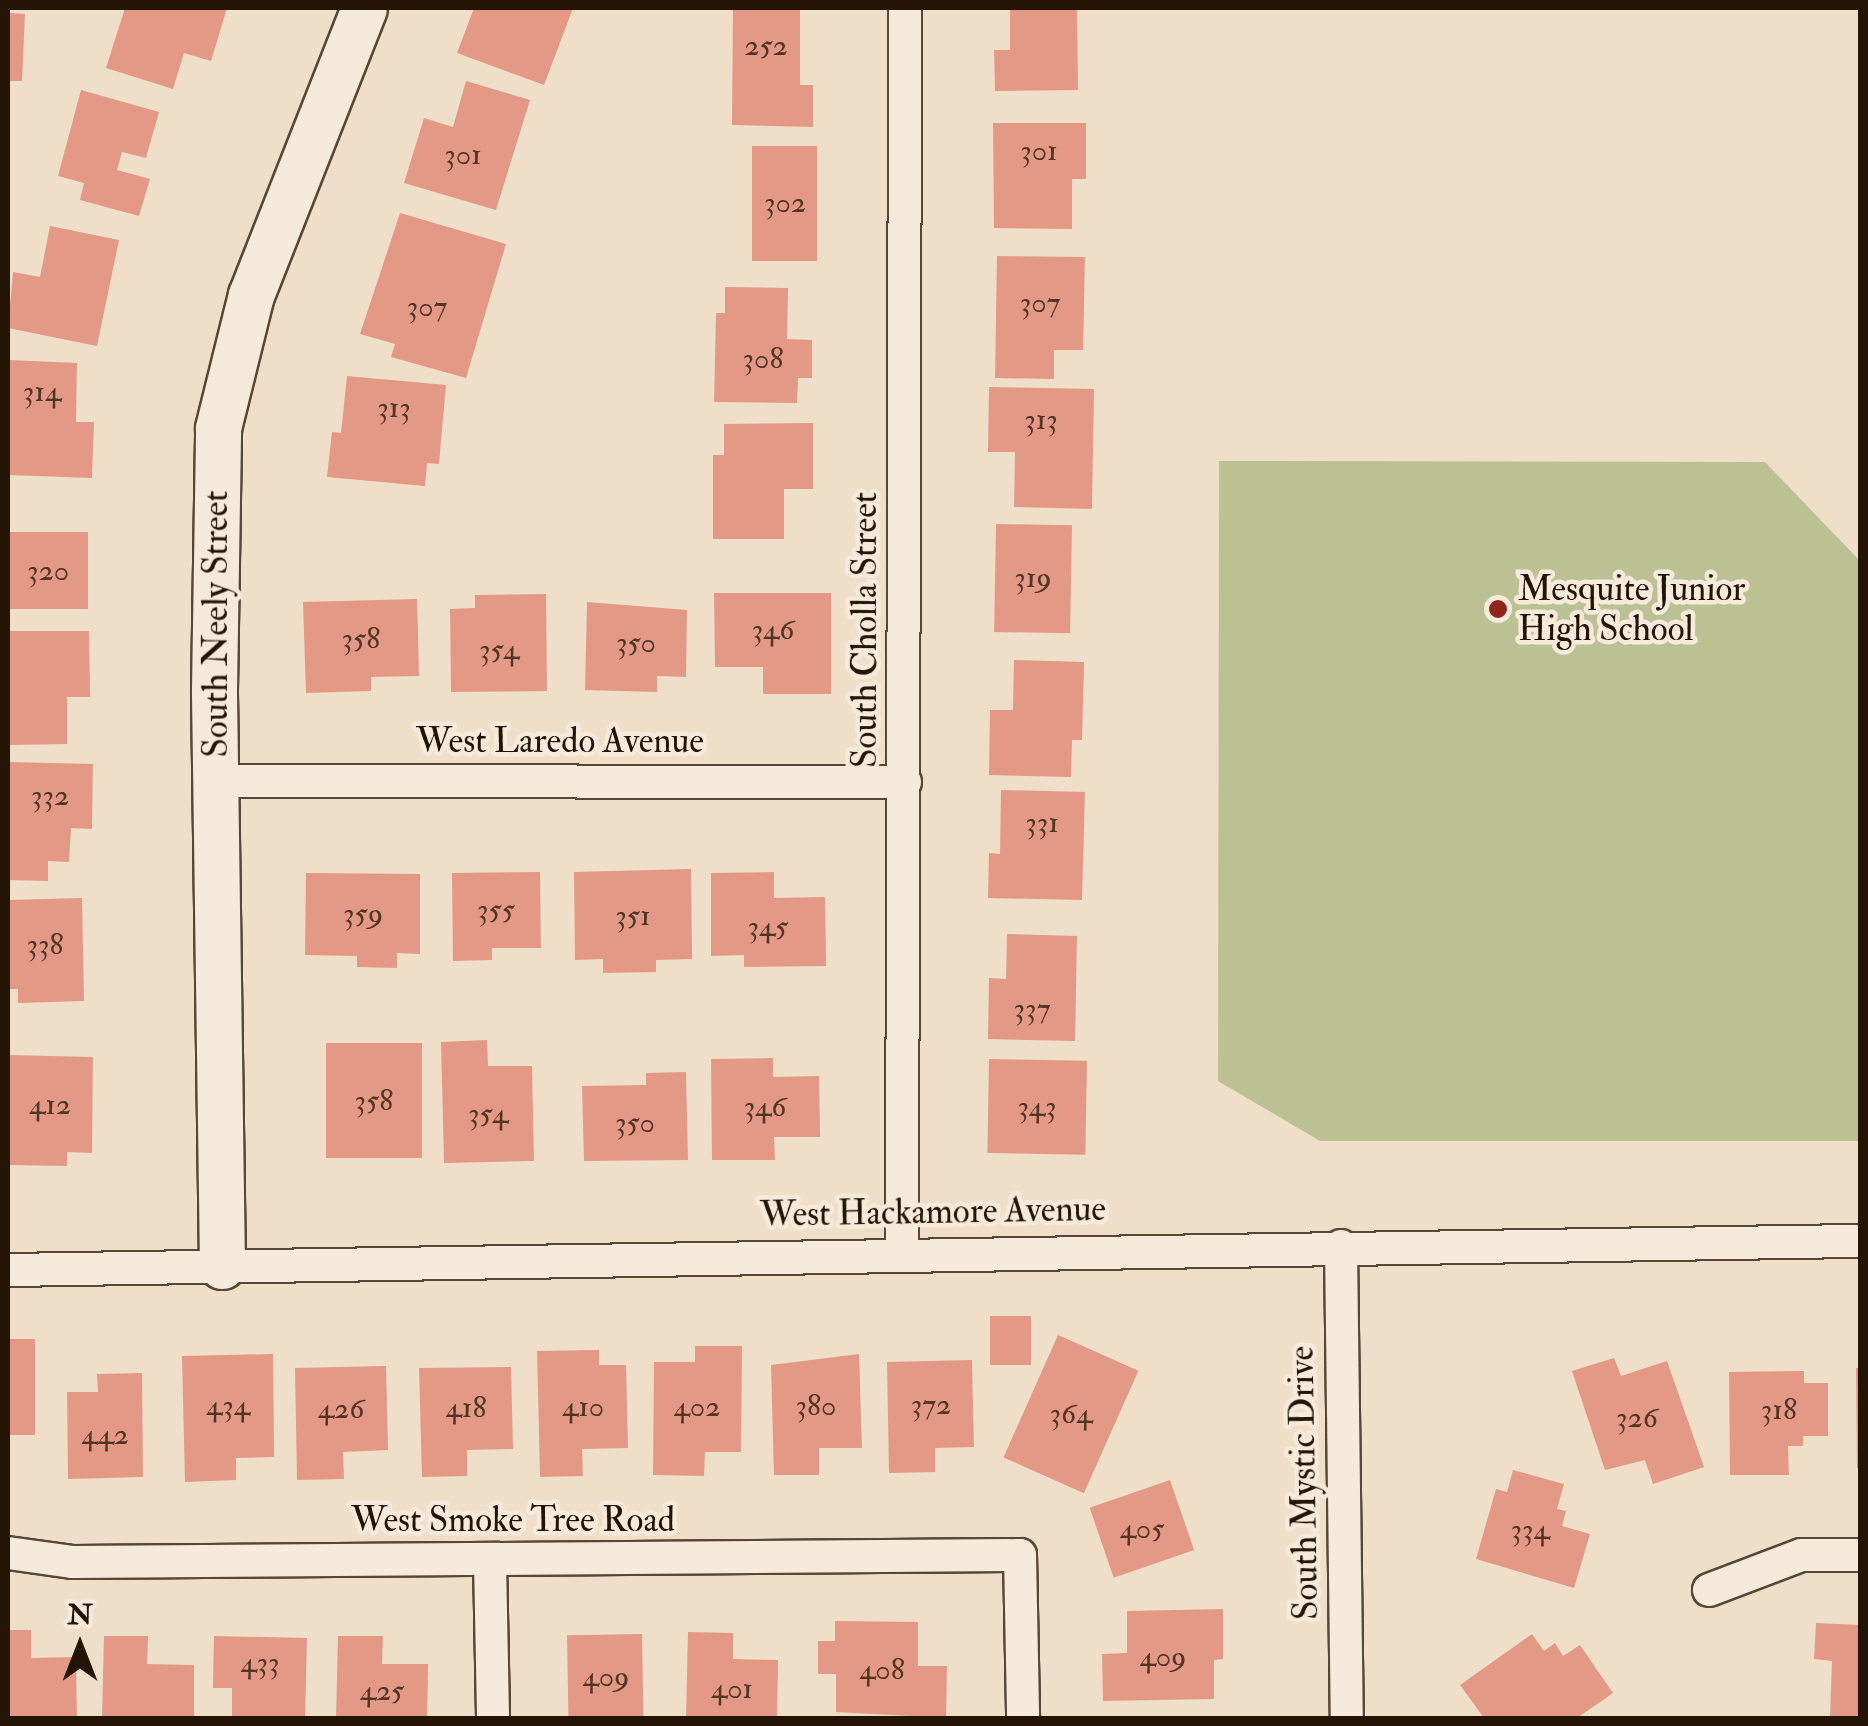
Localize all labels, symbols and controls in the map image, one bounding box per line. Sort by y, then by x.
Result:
house number: 252 [744,28,788,64]
house number: 301 [1020,133,1058,169]
house number: 301 [444,137,482,173]
house number: 302 [764,185,806,221]
house number: 307 [1020,285,1060,321]
house number: 307 [407,289,447,325]
house number: 308 [743,341,783,377]
house number: 314 [23,374,61,410]
house number: 313 [377,390,411,426]
house number: 313 [1024,402,1058,438]
street label: South Neely Street [195,490,237,758]
street label: South Cholla Street [844,492,886,768]
house number: 320 [27,553,69,589]
house number: 319 [1014,560,1052,596]
place label: Mesquite Junior High School [1518,568,1745,650]
marker: Mesquite Junior High School [1487,598,1509,620]
house number: 346 [752,612,794,648]
house number: 358 [342,621,380,657]
house number: 350 [616,625,656,661]
house number: 354 [479,632,519,668]
street label: West Laredo Avenue [416,720,704,762]
house number: 332 [31,778,69,814]
house number: 331 [1025,805,1059,841]
house number: 355 [477,892,515,928]
house number: 359 [343,896,383,932]
house number: 351 [615,898,651,934]
house number: 345 [748,909,788,945]
house number: 338 [26,927,64,963]
house number: 337 [1014,991,1050,1027]
house number: 358 [355,1083,393,1119]
house number: 412 [29,1087,71,1123]
house number: 346 [744,1089,786,1125]
house number: 343 [1017,1089,1057,1125]
house number: 354 [468,1096,508,1132]
house number: 350 [615,1105,655,1141]
street label: West Hackamore Avenue [760,1188,1106,1236]
street label: South Mystic Drive [1281,1346,1327,1620]
house number: 372 [911,1387,951,1423]
house number: 434 [206,1388,250,1424]
house number: 380 [796,1388,836,1424]
house number: 410 [562,1389,604,1425]
house number: 402 [674,1389,720,1425]
house number: 418 [446,1390,486,1426]
house number: 426 [318,1391,364,1427]
house number: 318 [1761,1392,1797,1428]
house number: 364 [1050,1396,1092,1432]
house number: 326 [1616,1400,1658,1436]
house number: 442 [81,1417,129,1453]
street label: West Smoke Tree Road [351,1499,675,1541]
house number: 405 [1120,1511,1164,1547]
house number: 334 [1510,1512,1550,1548]
north arrow [30,1596,130,1696]
text: N [67,1598,93,1633]
house number: 409 [1140,1639,1186,1675]
house number: 433 [240,1645,280,1681]
house number: 408 [859,1652,905,1688]
house number: 409 [583,1659,629,1695]
house number: 401 [711,1671,753,1707]
house number: 425 [360,1673,404,1709]

